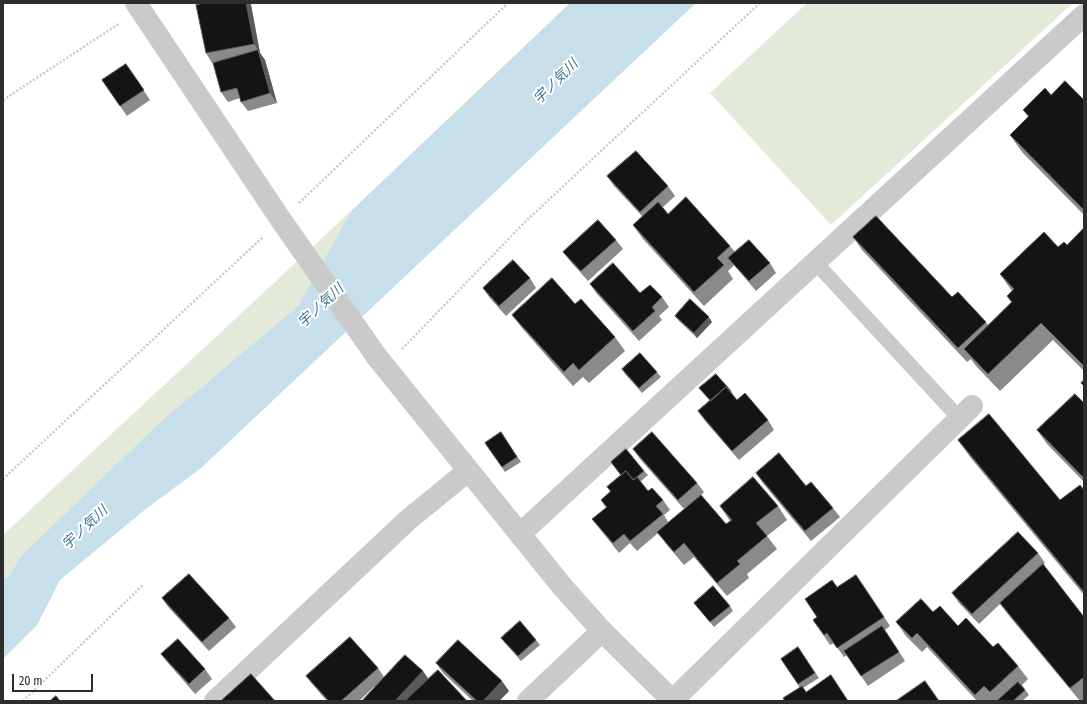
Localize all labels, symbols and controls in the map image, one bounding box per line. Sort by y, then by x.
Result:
water label: 宇ノ気川 [530,56,582,108]
water label: 宇ノ気川 [295,281,347,331]
water label: 宇ノ気川 [59,503,111,553]
scale bar [14,666,95,692]
text: 20 m [19,674,43,688]

